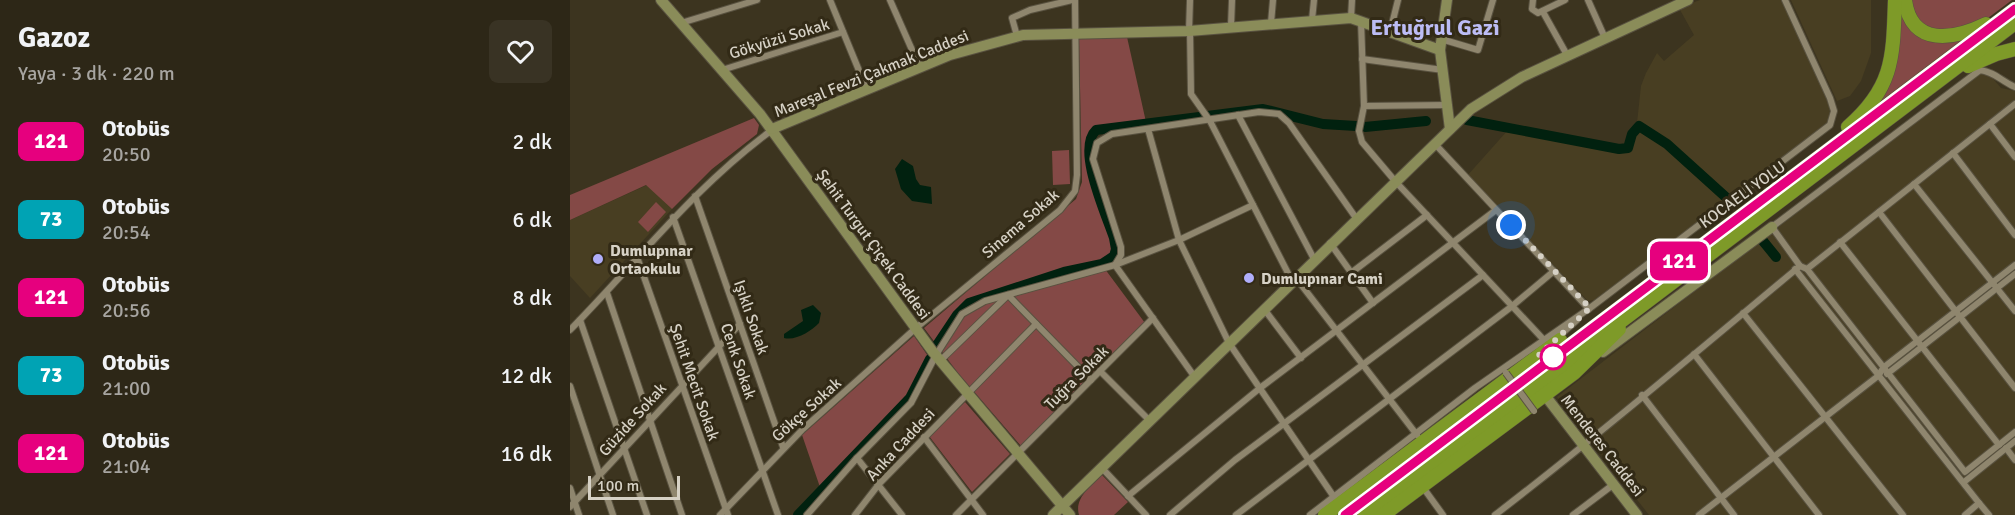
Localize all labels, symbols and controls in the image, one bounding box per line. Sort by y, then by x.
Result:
street label: Gökyüzü Sokak [727,14,832,64]
district label: Ertuğrul Gazi [1371,14,1499,41]
button: heart [489,20,552,83]
text: Gazoz [18,21,90,55]
street label: Mareşal Fevzi Çakmak Caddesi [771,26,972,122]
text: Yaya · 3 dk · 220 m [18,61,175,86]
text: Otobüs [102,115,170,142]
text: 121 [34,128,68,154]
text: 2 dk [513,128,552,155]
text: 20:50 [102,142,151,167]
street label: KOCAELİ YOLU [1696,157,1790,233]
street label: Şehit Turgut Çiçek Caddesi [812,165,935,324]
street label: Sinema Sokak [978,185,1063,263]
text: Otobüs [102,193,170,220]
text: 73 [40,206,62,232]
text: 6 dk [513,206,552,233]
your location [1496,210,1526,240]
text: 20:54 [102,220,151,245]
place label: Dumlupınar Ortaokulu [610,241,693,279]
line badge: 121 [1644,242,1714,280]
text: 121 [1662,248,1696,274]
marker: Dumlupınar Ortaokulu [591,252,605,266]
place label: Dumlupınar Cami [1261,269,1383,289]
text: Otobüs [102,271,170,298]
marker: Dumlupınar Cami [1242,271,1256,285]
street label: Işıklı Sokak [729,277,773,357]
text: 121 [34,284,68,310]
text: 8 dk [513,284,552,311]
text: 20:56 [102,298,151,323]
street label: Şehit Mecit Sokak [665,321,723,443]
street label: Cenk Sokak [716,321,760,402]
street label: Tuğra Sokak [1040,341,1113,414]
unlabelled marker [1540,344,1566,370]
text: Otobüs [102,349,170,376]
text: 73 [40,362,62,388]
text: 12 dk [501,362,552,389]
street label: Gökçe Sokak [768,373,846,446]
text: 21:00 [102,376,151,401]
street label: Güzide Sokak [595,379,671,461]
street label: Menderes Caddesi [1556,391,1648,501]
street label: Anka Caddesi [862,404,939,485]
text: Otobüs [102,427,170,454]
text: 121 [34,440,68,466]
text: 16 dk [501,440,552,467]
text: 21:04 [102,454,151,479]
scale bar [588,473,680,500]
text: 100 m [597,476,639,496]

